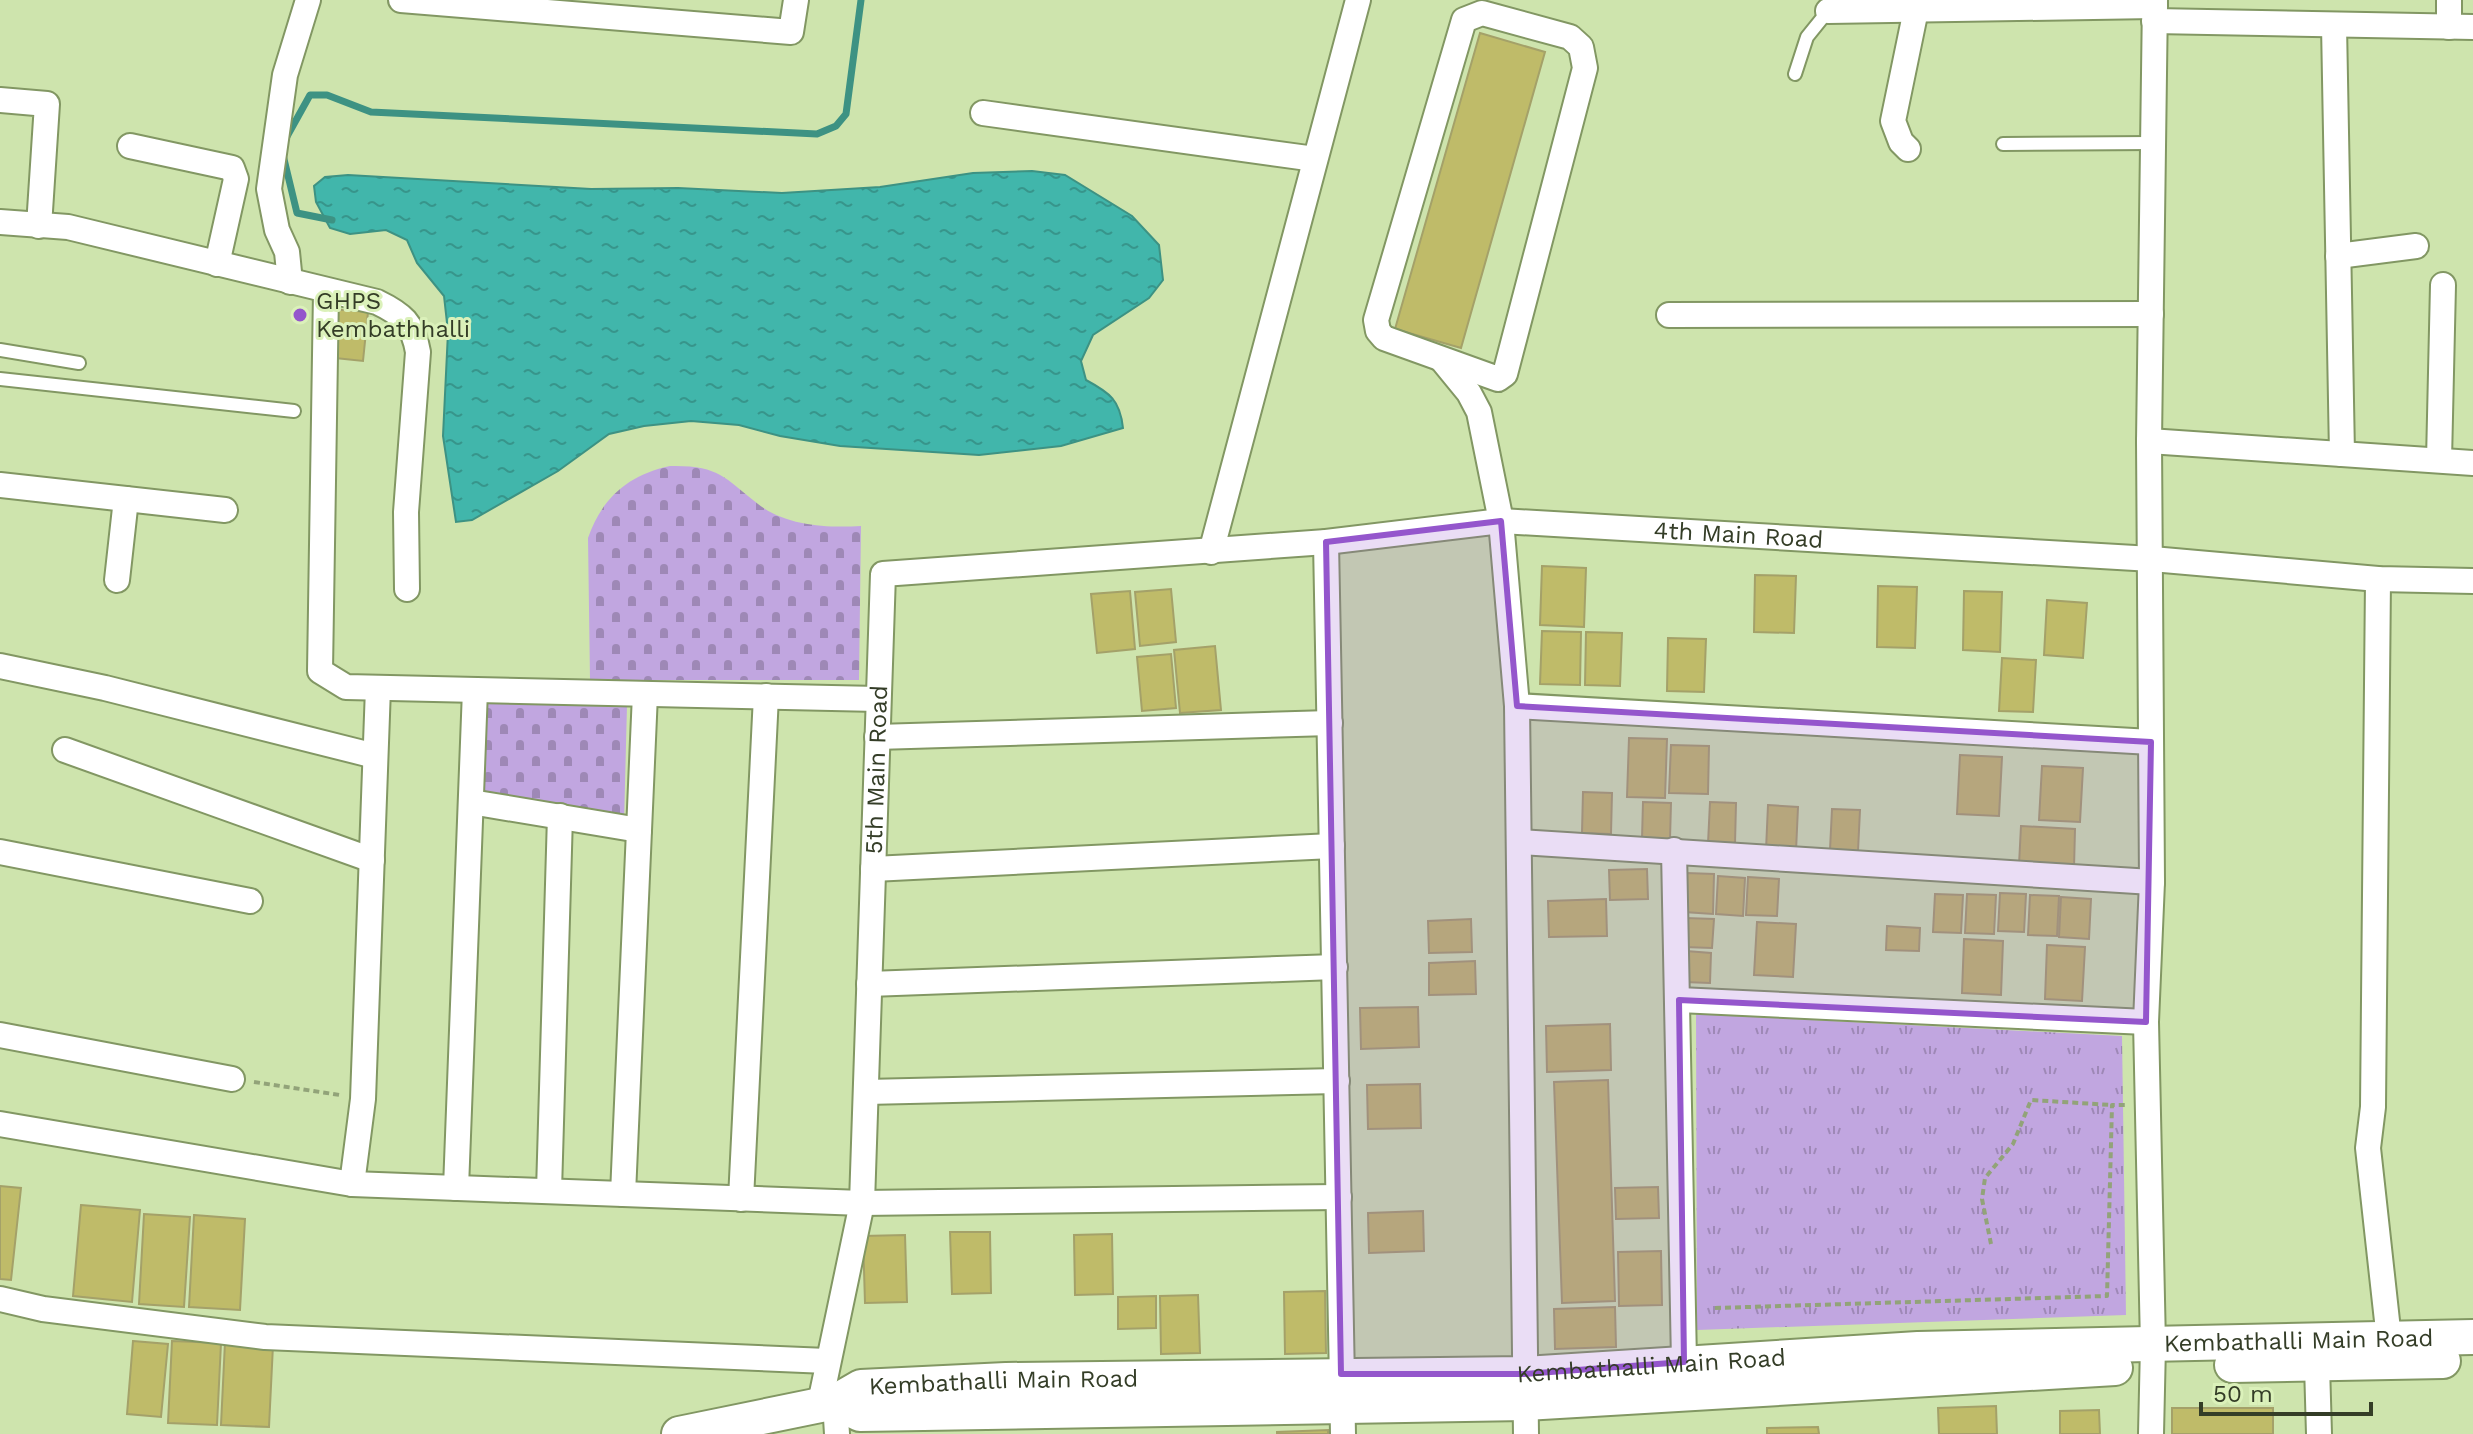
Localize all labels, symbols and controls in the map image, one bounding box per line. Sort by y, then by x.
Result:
place label: GHPS Kembathhalli [316,287,470,343]
marker: GHPS Kembathhalli [291,306,309,324]
street label: 4th Main Road [1653,516,1824,554]
street label: 5th Main Road [860,685,893,855]
street label: Kembathalli Main Road [2164,1324,2434,1358]
street label: Kembathalli Main Road [1516,1343,1787,1388]
street label: Kembathalli Main Road [868,1364,1138,1401]
scale bar [2201,1366,2371,1416]
text: 50 m [2213,1380,2273,1408]

